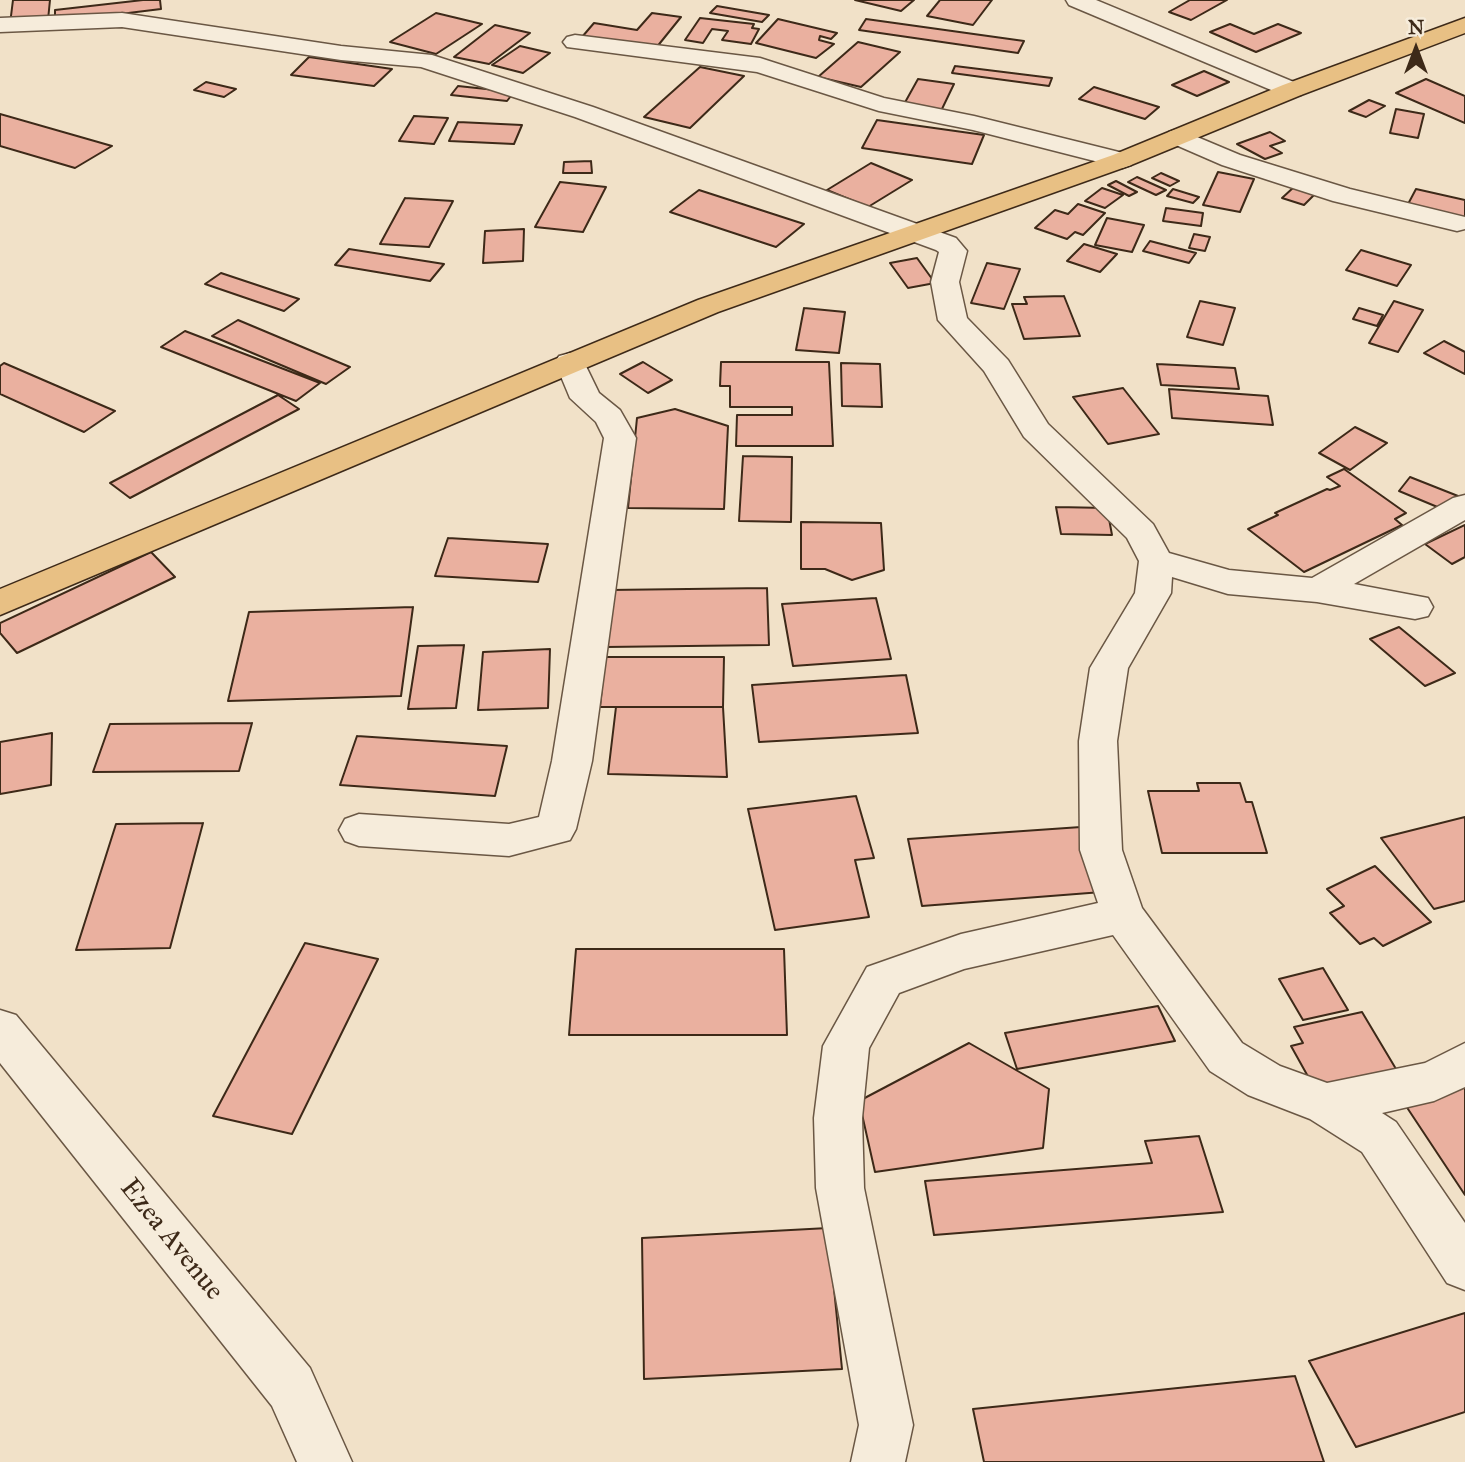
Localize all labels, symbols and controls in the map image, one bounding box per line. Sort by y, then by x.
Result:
north arrow [1381,14,1451,84]
text: N [1408,16,1424,39]
street label: Ezea Avenue [112,1172,230,1308]

